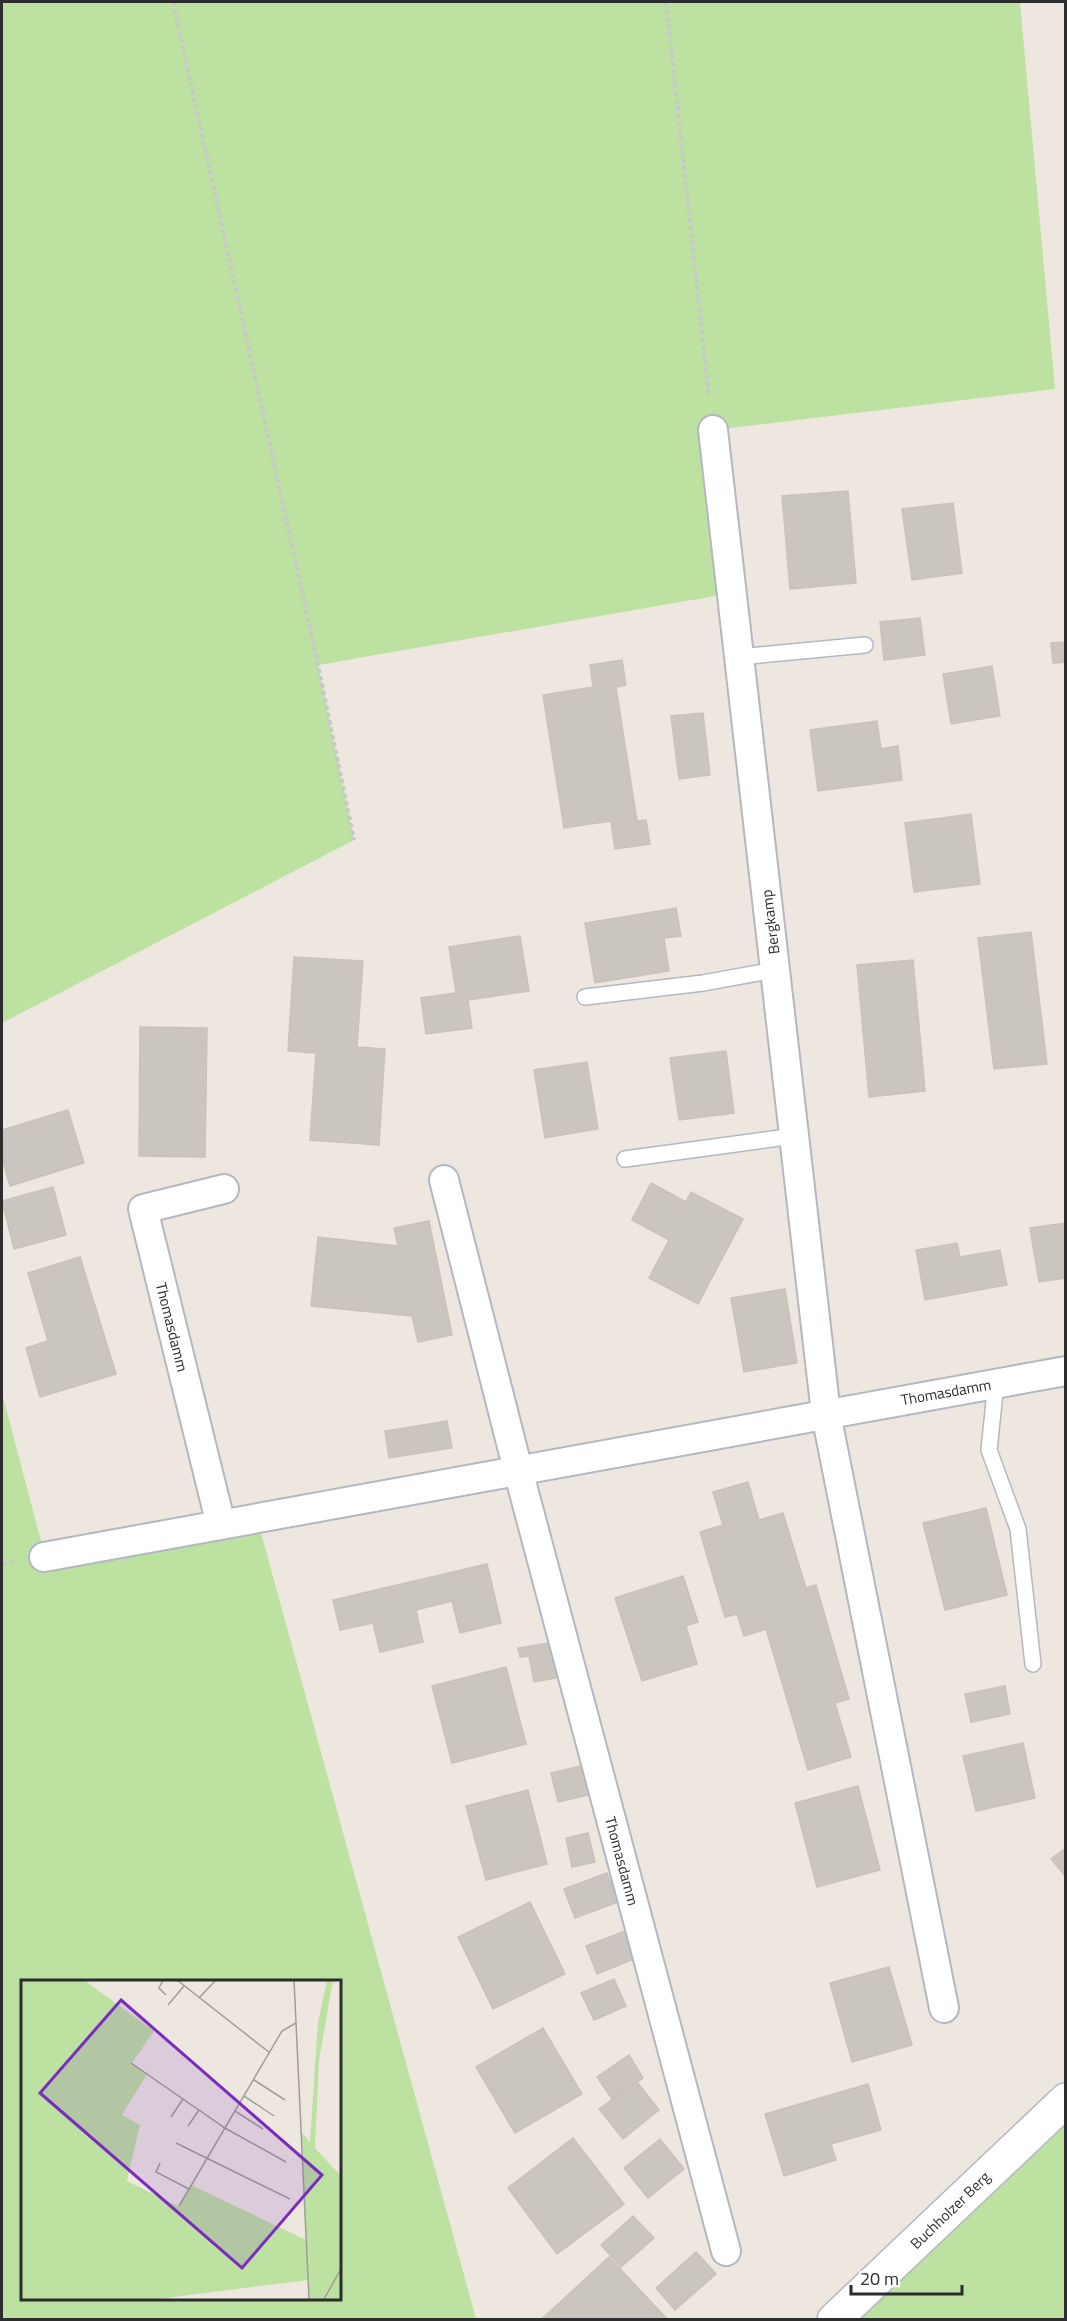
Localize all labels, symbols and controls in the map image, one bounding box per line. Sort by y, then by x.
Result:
street label: Bergkamp [755,888,785,956]
street label: Thomasdamm [150,1280,194,1374]
street label: Thomasdamm [899,1373,993,1411]
street label: Thomasdamm [599,1814,645,1908]
inset map [21,1980,340,2300]
street label: Buchholzer Berg [905,2166,995,2254]
scale bar [851,2258,962,2296]
text: 20 m [860,2265,899,2292]

